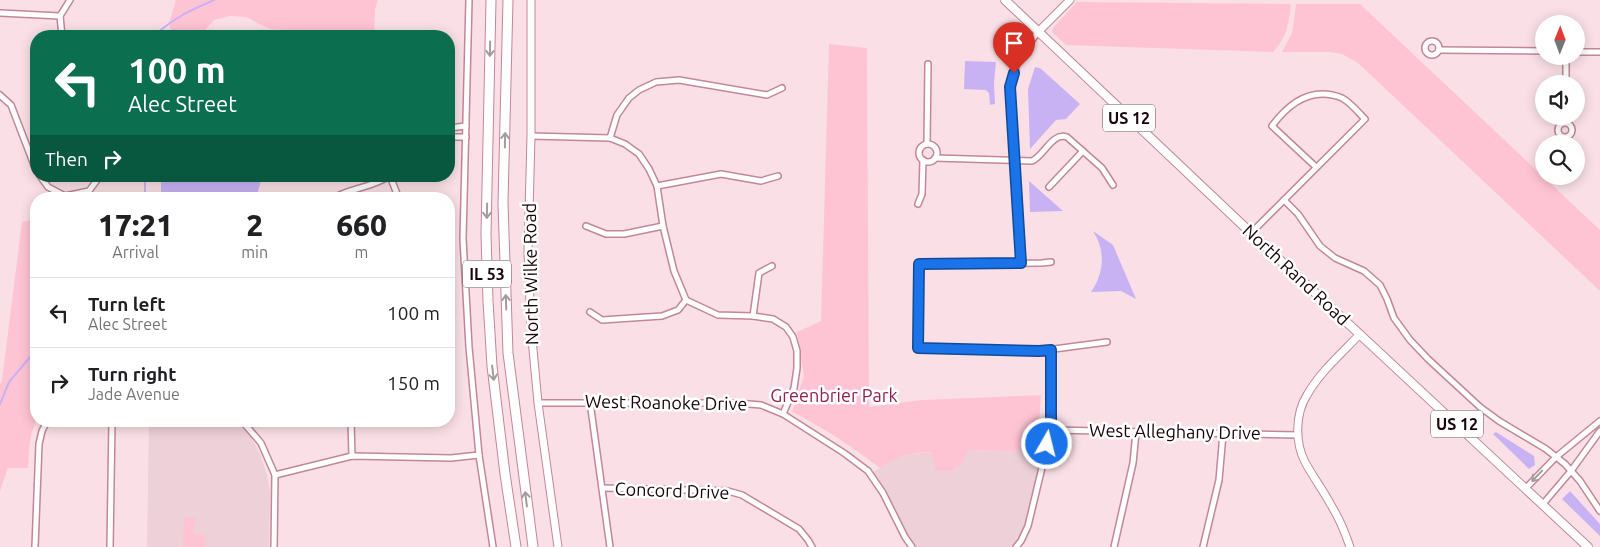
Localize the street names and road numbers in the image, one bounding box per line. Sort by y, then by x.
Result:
road number: US 12 [1103,105,1155,132]
street label: North Wilke Road [519,203,541,345]
street label: North Rand Road [1239,220,1354,329]
road number: IL 53 [463,260,511,288]
street label: West Roanoke Drive [585,391,747,413]
road number: US 12 [1431,410,1483,438]
street label: West Alleghany Drive [1089,420,1261,442]
street label: Concord Drive [614,478,730,502]

